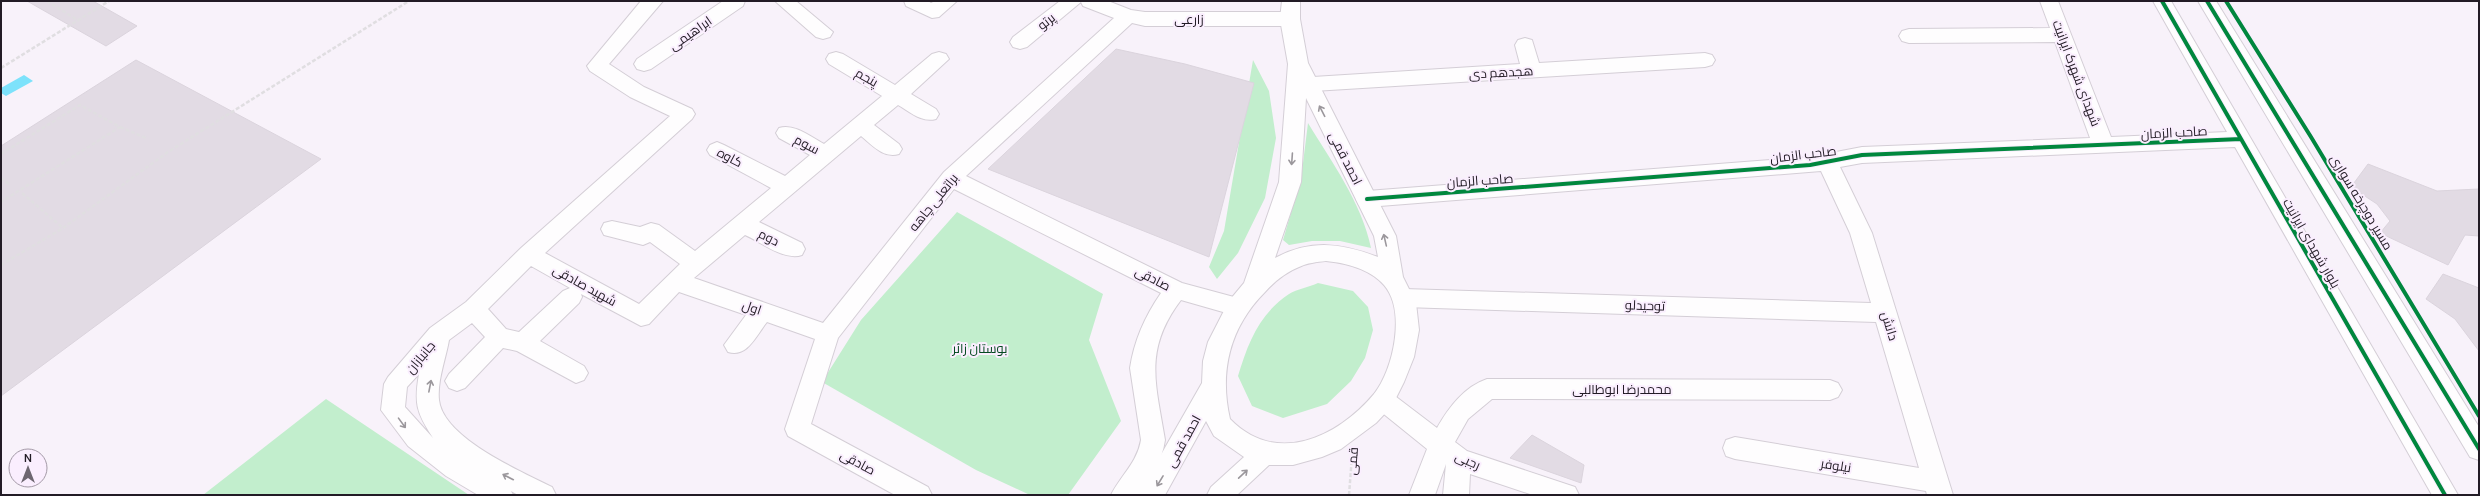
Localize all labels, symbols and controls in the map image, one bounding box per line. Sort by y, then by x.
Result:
street label: پرتو [1033,8,1060,35]
street label: زارعی [1174,10,1204,28]
street label: ابراهیمی [665,12,715,54]
street label: شهدای شهرک ایرانیت [2048,17,2106,129]
street label: هجدهم دی [1468,61,1534,84]
street label: پنجم [852,63,882,92]
one-way arrow [1318,105,1325,117]
street label: صاحب الزمان [2140,121,2208,143]
street label: احمد قمی [1325,128,1367,188]
street label: سوم [791,130,823,159]
street label: صاحب الزمان [1769,141,1837,167]
street label: کاوه [714,143,746,171]
street label: مسیر دوچرخه سواری [2325,151,2398,254]
one-way arrow [1288,152,1295,165]
street label: براتعلی چاهه [904,169,963,235]
street label: صاحب الزمان [1446,169,1514,191]
street label: بلوار شهدای ایرانیت [2279,195,2345,291]
street label: دوم [755,224,783,251]
one-way arrow [1381,233,1388,246]
street label: شهید صادقی [550,260,620,310]
street label: صادقی [1132,261,1174,295]
street label: اول [740,295,764,319]
street label: توحیدلو [1625,295,1666,315]
street label: دانش [1877,309,1903,343]
street label: جانبازان [401,337,439,377]
park label: بوستان زائر [952,339,1007,357]
one-way arrow [427,380,435,393]
street label: محمدرضا ابوطالبی [1572,380,1672,398]
street label: احمد قمی [1161,412,1205,470]
one-way arrow [398,417,406,428]
street label: صادقی [837,445,879,479]
street label: قمی [1342,446,1362,476]
street label: رجبی [1452,447,1484,473]
north arrow [8,448,48,488]
text: N [24,450,32,465]
street label: نیلوفر [1818,454,1853,476]
one-way arrow [1238,469,1248,479]
one-way arrow [502,473,514,480]
one-way arrow [1155,475,1163,487]

